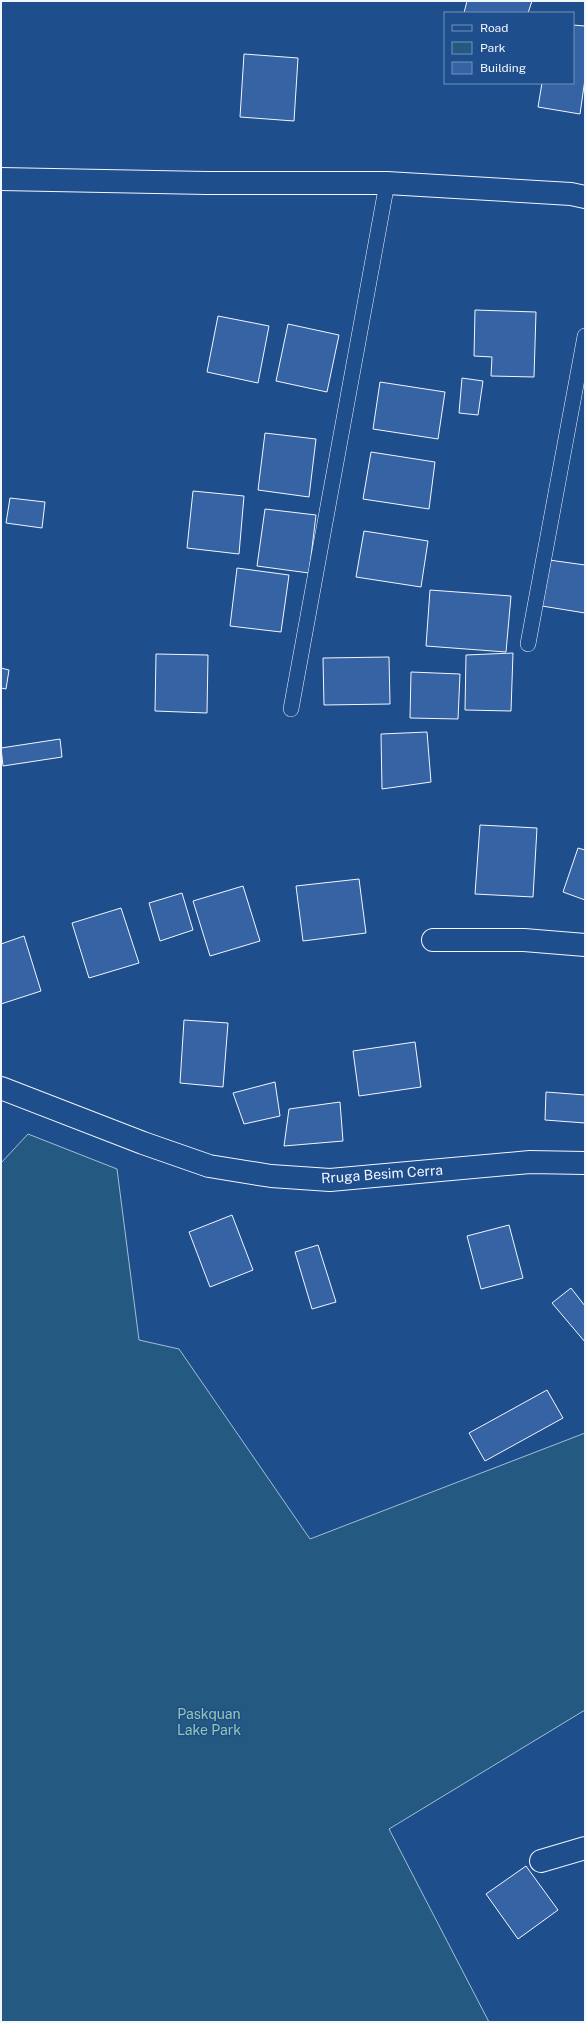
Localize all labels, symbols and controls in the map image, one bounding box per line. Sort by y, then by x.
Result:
legend [444,12,574,84]
text: Road [480,21,508,35]
text: Park [480,41,506,55]
text: Building [480,61,526,75]
street label: Rruga Besim Cerra [321,1162,443,1186]
park label: Paskquan Lake Park [177,1706,241,1738]

